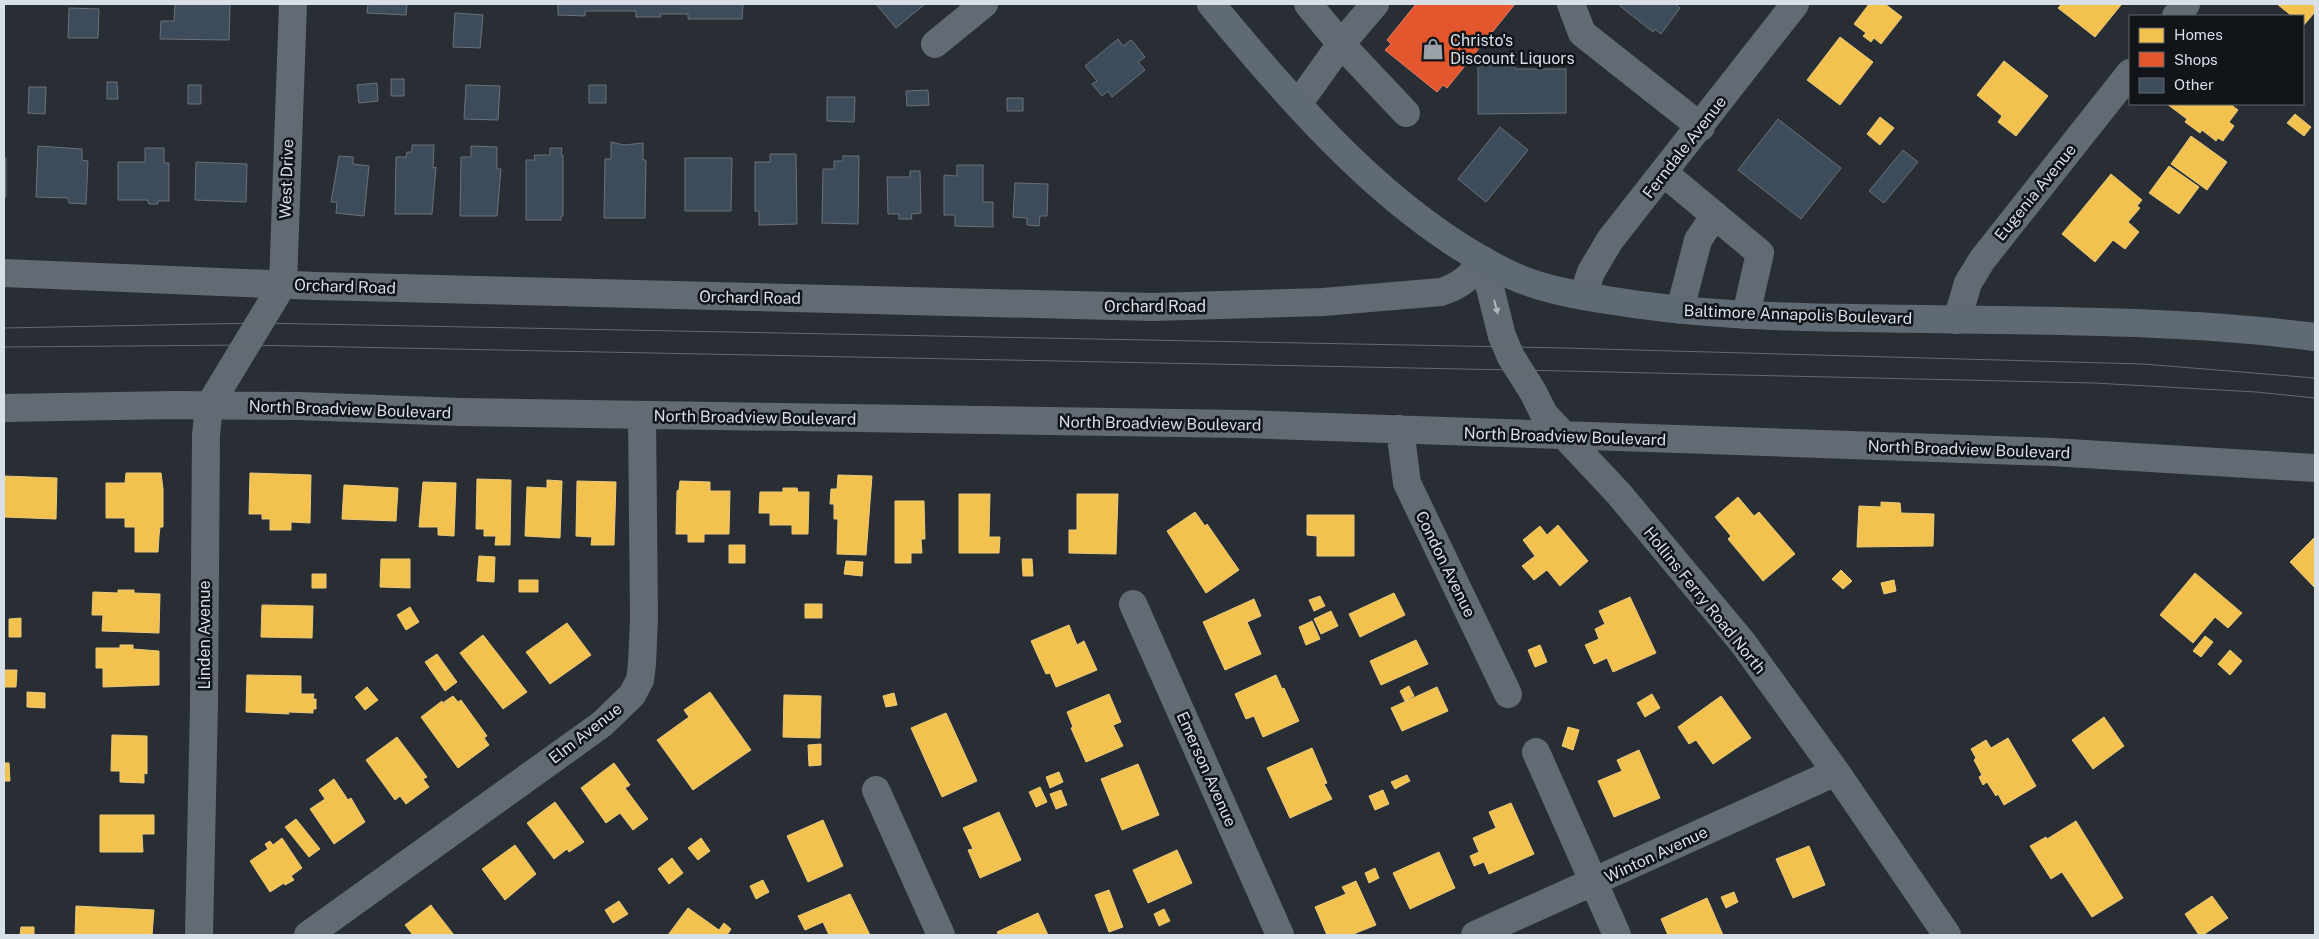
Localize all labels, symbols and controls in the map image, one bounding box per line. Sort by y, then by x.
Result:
legend [2129,15,2304,105]
text: Homes [2174,26,2223,43]
place label: Christo's Discount Liquors [1450,31,1575,68]
shop icon: Christo's Discount Liquors [1420,36,1446,62]
text: Shops [2174,51,2218,68]
text: Other [2174,76,2214,93]
street label: Ferndale Avenue [1639,92,1730,202]
street label: West Drive [276,139,297,219]
street label: Eugenia Avenue [1991,140,2080,244]
street label: Orchard Road [294,275,396,298]
street label: Orchard Road [699,287,801,308]
street label: Orchard Road [1104,297,1206,316]
one-way arrow [1492,300,1500,315]
street label: Baltimore Annapolis Boulevard [1683,301,1913,328]
street label: North Broadview Boulevard [248,396,452,423]
street label: North Broadview Boulevard [653,406,857,429]
street label: North Broadview Boulevard [1058,412,1262,435]
street label: North Broadview Boulevard [1463,423,1667,450]
street label: North Broadview Boulevard [1867,436,2071,463]
street label: Condon Avenue [1412,508,1480,620]
street label: Hollins Ferry Road North [1640,523,1770,678]
street label: Linden Avenue [195,580,214,690]
street label: Elm Avenue [545,699,626,768]
street label: Emerson Avenue [1173,709,1240,830]
street label: Winton Avenue [1602,822,1711,887]

